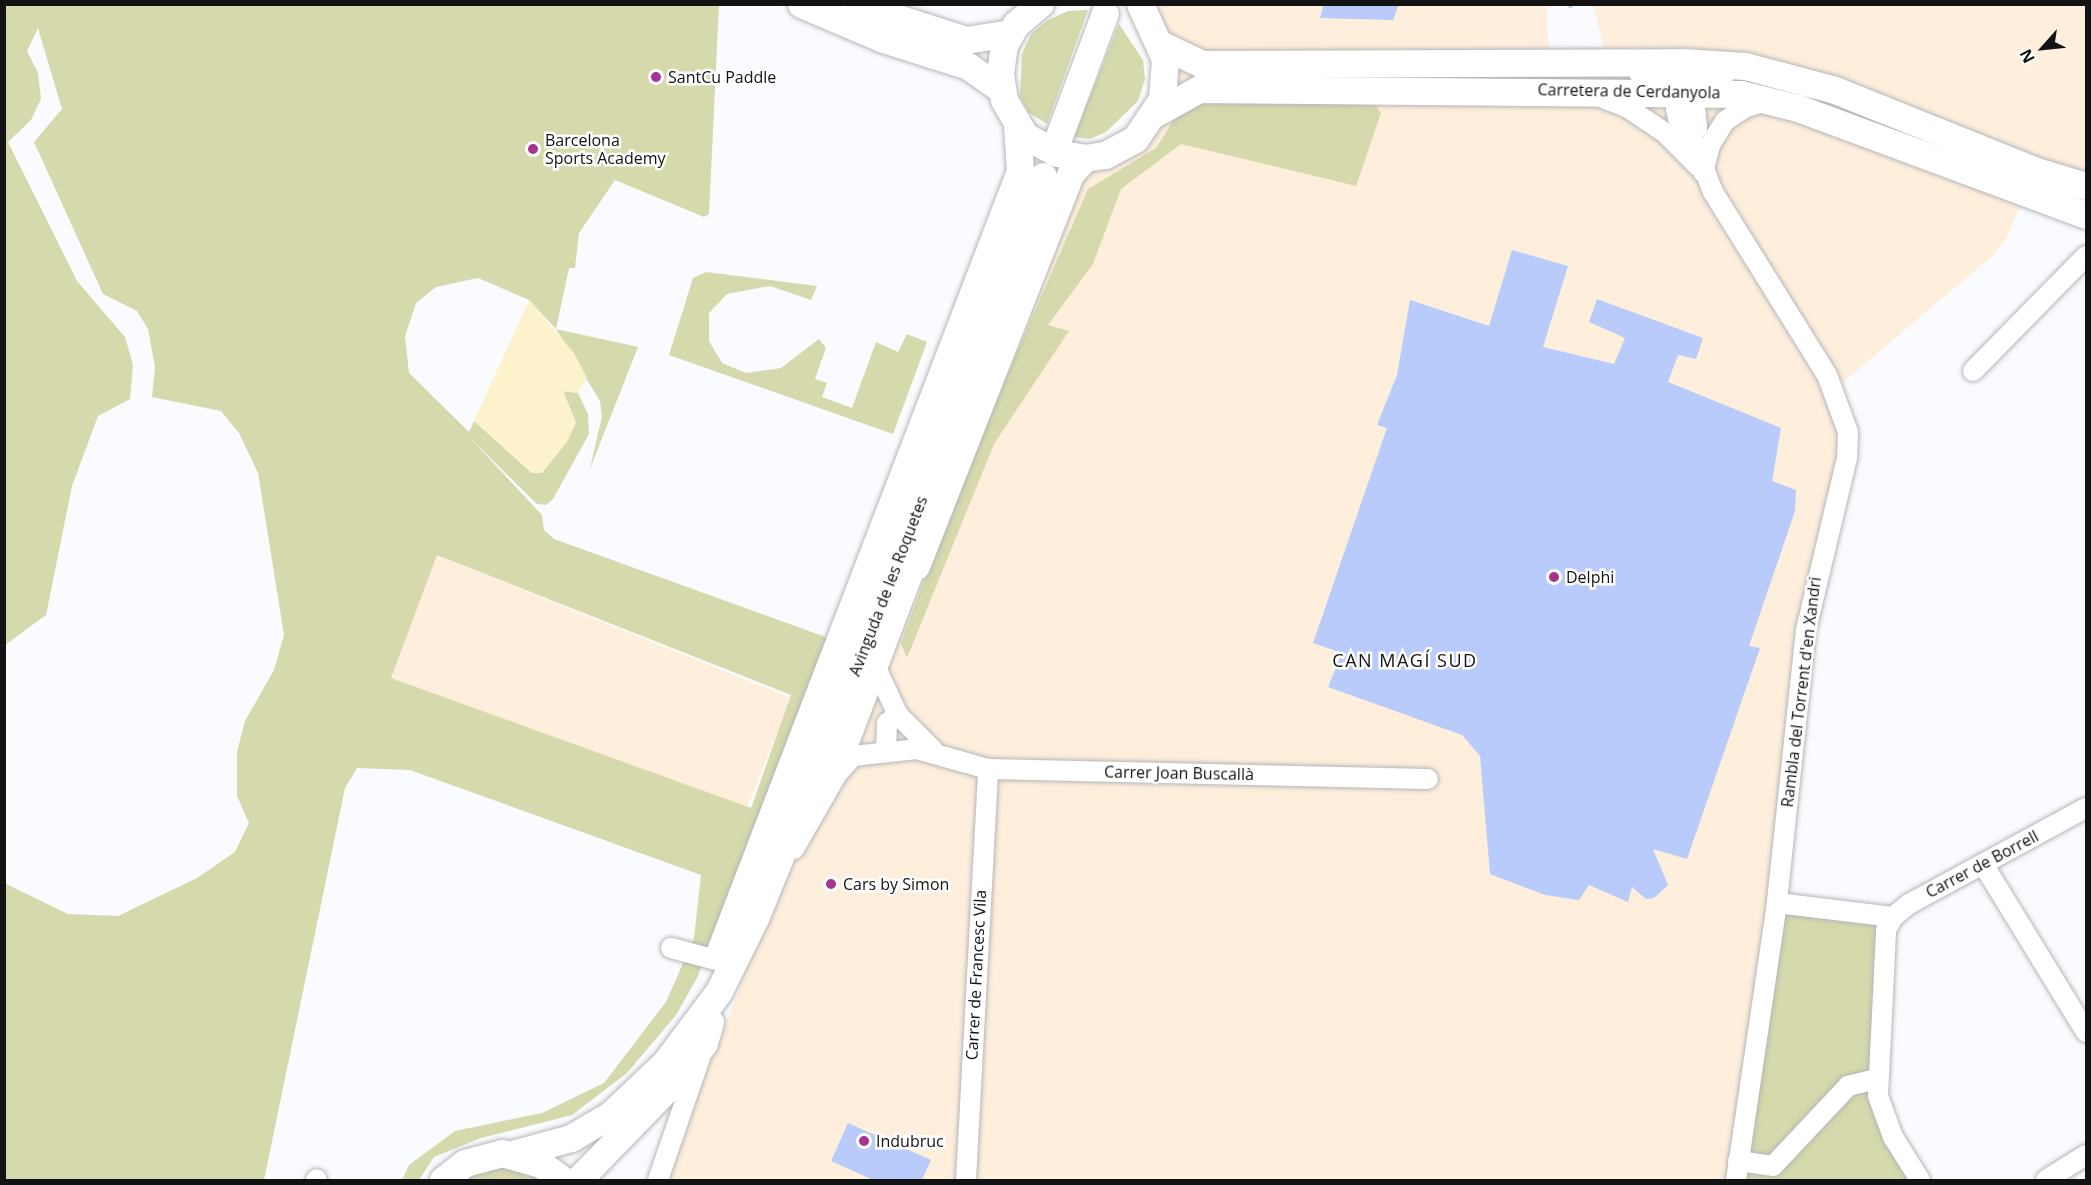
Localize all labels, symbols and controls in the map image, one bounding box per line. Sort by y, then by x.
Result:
north arrow [2013,18,2073,78]
text: N [2014,45,2040,67]
place label: SantCu Paddle [668,67,776,87]
marker: SantCu Paddle [649,70,663,84]
street label: Carretera de Cerdanyola [1537,80,1721,102]
place label: Barcelona Sports Academy [545,130,665,168]
marker: Barcelona Sports Academy [526,142,540,156]
street label: Avinguda de les Roquetes [845,493,931,679]
place label: Delphi [1566,567,1614,587]
marker: Delphi [1547,570,1561,584]
street label: Rambla del Torrent d'en Xandri [1777,576,1825,808]
district label: CAN MAGÍ SUD [1332,649,1478,671]
street label: Carrer Joan Buscallà [1104,762,1254,784]
street label: Carrer de Borrell [1922,826,2042,902]
place label: Cars by Simon [843,874,949,894]
marker: Cars by Simon [824,877,838,891]
street label: Carrer de Francesc Vila [962,889,990,1061]
place label: Indubruc [876,1131,944,1151]
marker: Indubruc [857,1134,871,1148]

